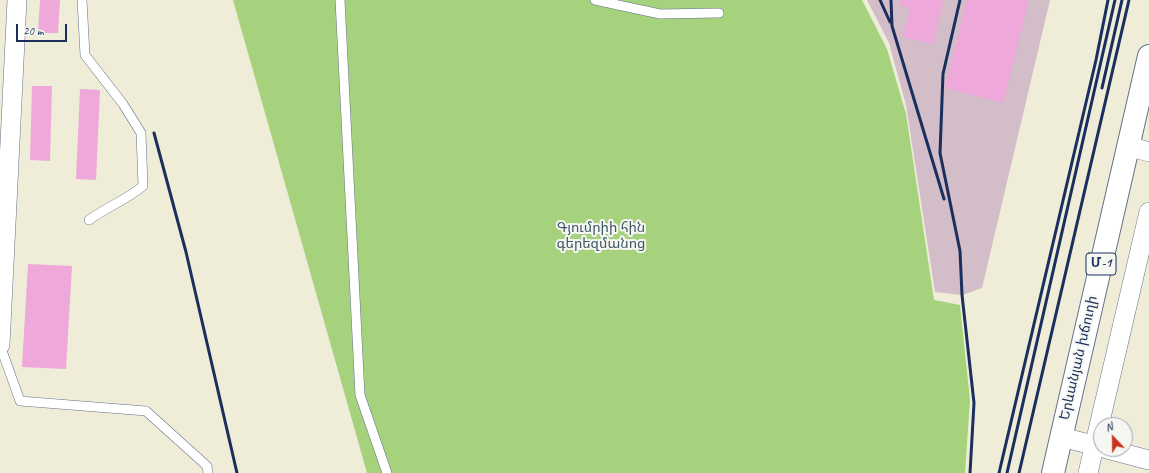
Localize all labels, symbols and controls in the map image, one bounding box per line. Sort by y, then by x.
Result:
scale bar [18,16,69,42]
text: 20 m [23,23,43,39]
park label: Գյումրիի հին գերեզմանոց [557,220,645,252]
road number: Մ-1 [1086,253,1116,275]
street label: Երևանյան խճուղի [1057,294,1101,422]
north arrow [1093,417,1133,457]
text: N [1103,419,1115,435]

